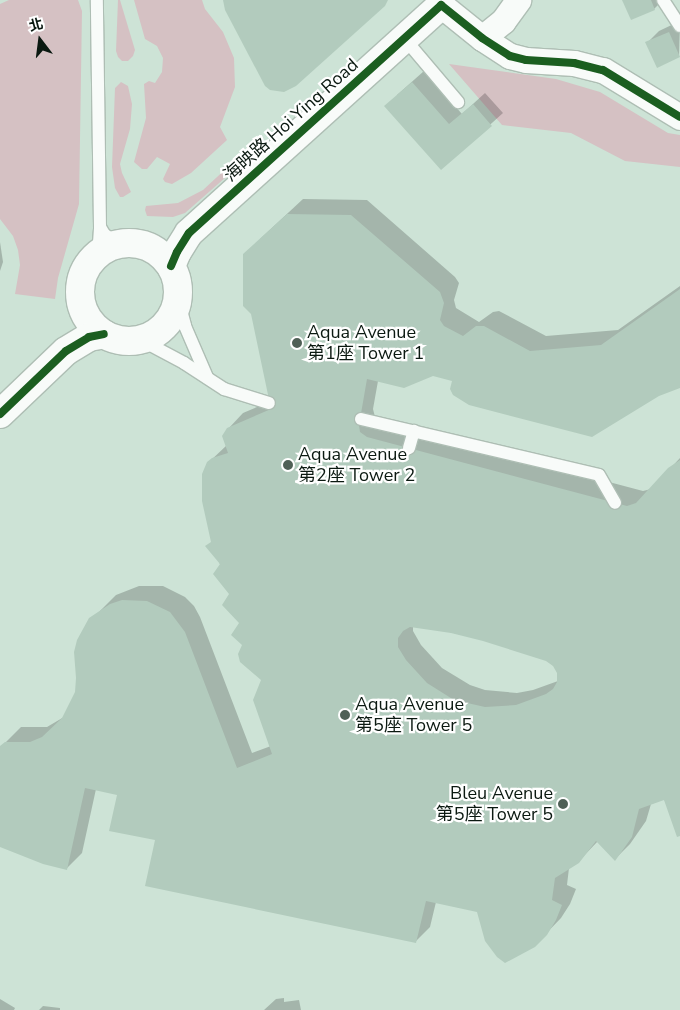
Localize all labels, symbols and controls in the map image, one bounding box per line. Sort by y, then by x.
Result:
text: 北 [27,14,45,36]
north arrow [15,15,65,65]
street label: 海映路 Hoi Ying Road [219,54,363,186]
place label: Aqua Avenue 第1座 Tower 1 [307,322,424,364]
marker: Aqua Avenue 第1座 Tower 1 [291,337,303,349]
place label: Aqua Avenue 第2座 Tower 2 [298,444,415,486]
marker: Aqua Avenue 第2座 Tower 2 [282,459,294,471]
place label: Aqua Avenue 第5座 Tower 5 [355,694,472,736]
marker: Aqua Avenue 第5座 Tower 5 [339,709,351,721]
place label: Bleu Avenue 第5座 Tower 5 [436,783,553,826]
marker: Bleu Avenue 第5座 Tower 5 [557,798,569,810]

